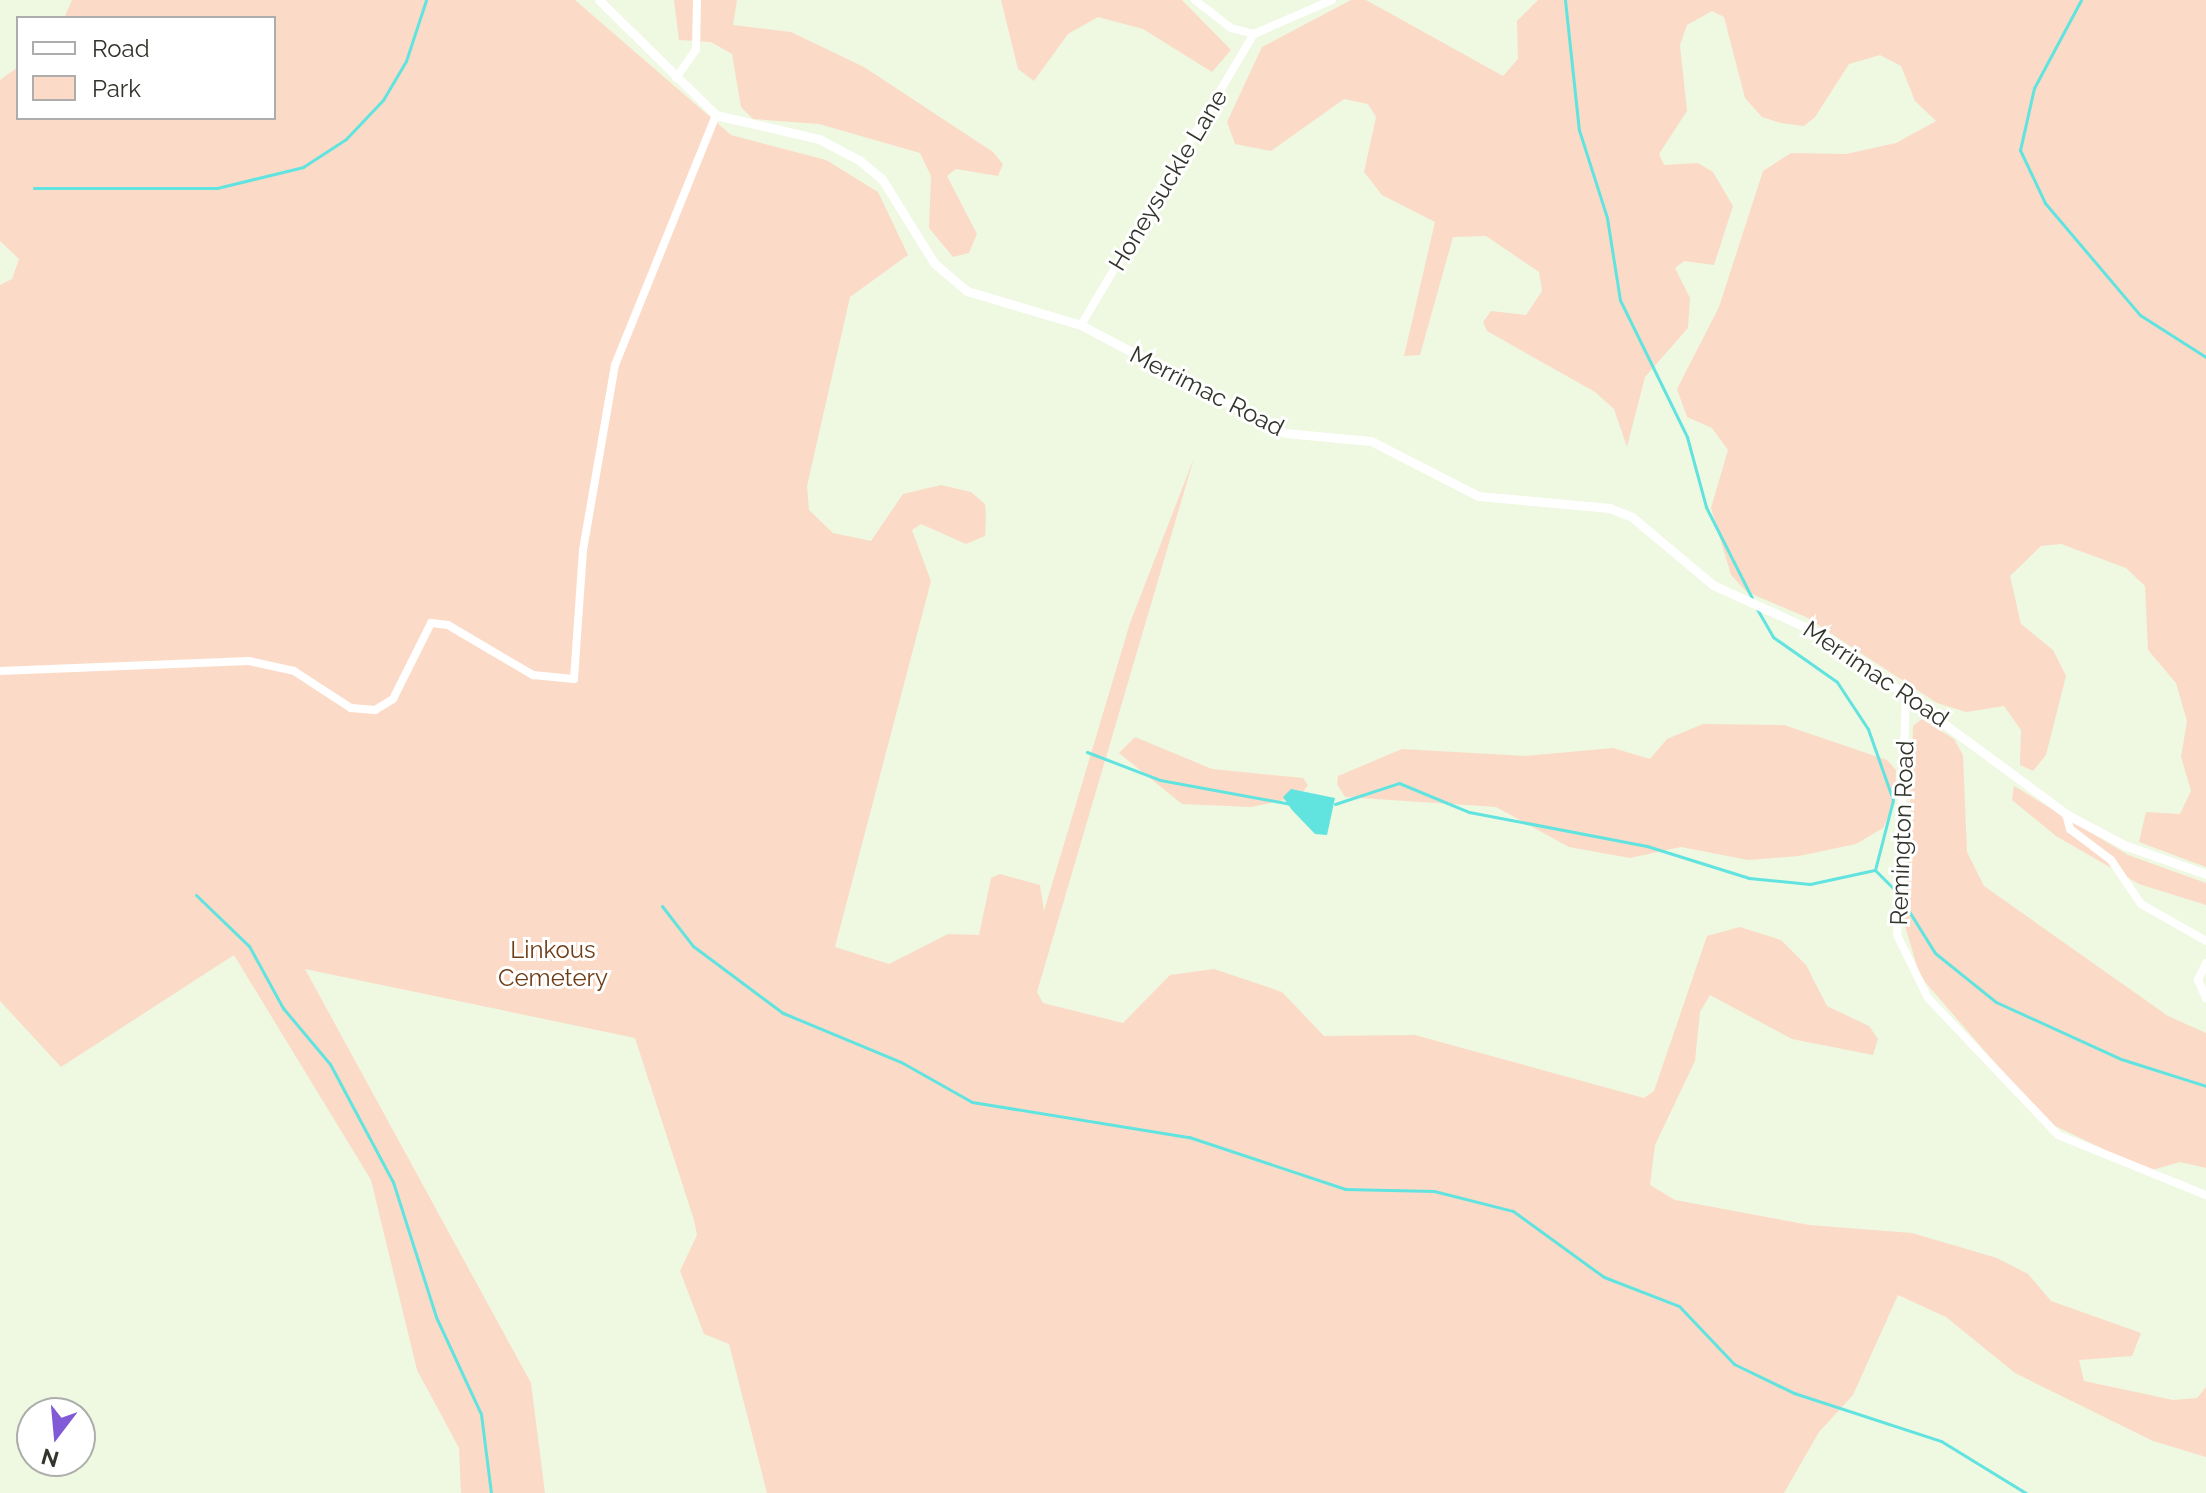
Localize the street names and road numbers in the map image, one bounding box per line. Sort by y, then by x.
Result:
street label: Honeysuckle Lane [1103,84,1233,276]
street label: Merrimac Road [1125,340,1289,442]
street label: Merrimac Road [1798,615,1954,733]
street label: Remington Road [1884,740,1920,926]

